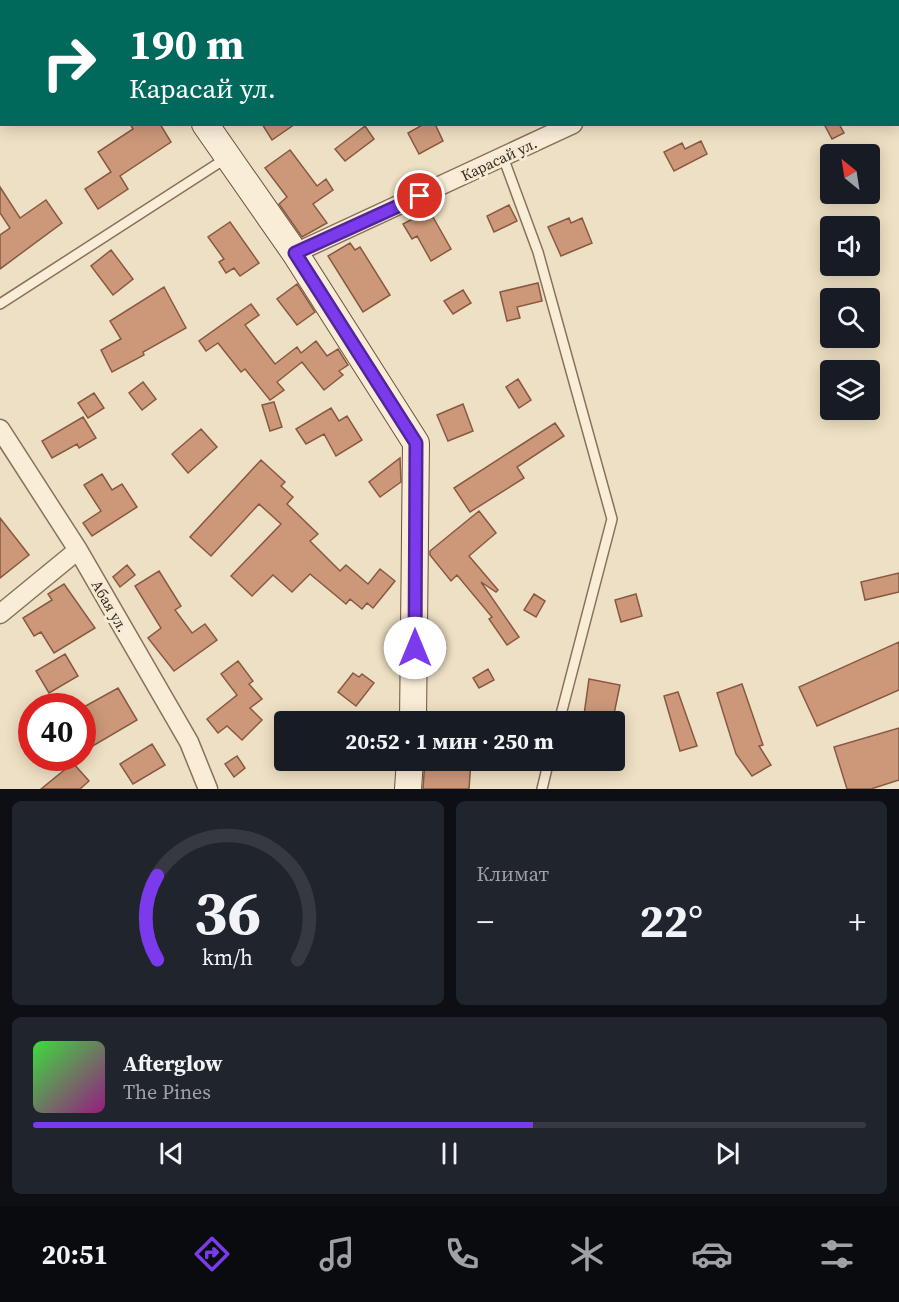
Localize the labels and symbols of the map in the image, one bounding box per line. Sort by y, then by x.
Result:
street label: Карасай ул. [458,132,540,186]
north arrow [820,144,880,204]
pin [394,170,445,221]
street label: Абая ул. [87,576,133,636]
position arrow [383,616,447,680]
speed limit sign: 40 [18,693,96,771]

